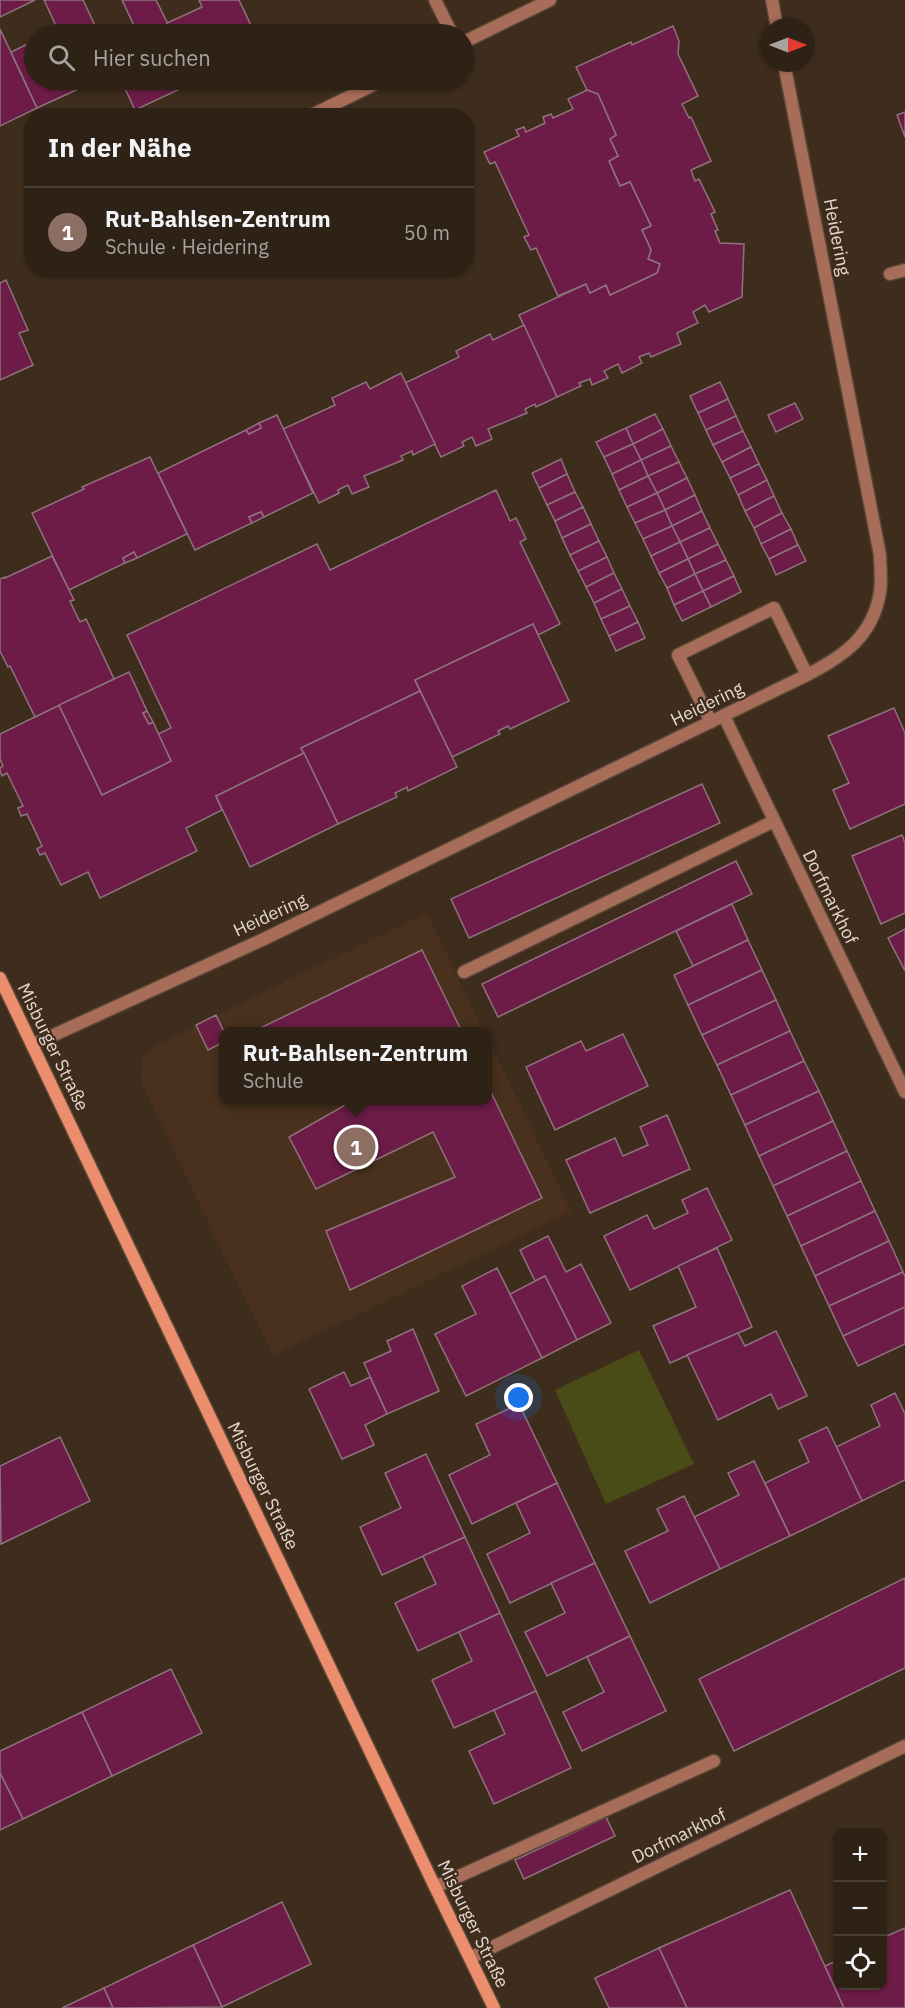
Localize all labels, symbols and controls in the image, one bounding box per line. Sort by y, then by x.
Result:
north arrow [761,18,815,72]
search box [24,24,474,90]
icon: search [45,41,78,74]
text: Hier suchen [93,43,211,72]
text: In der Nähe [48,130,192,164]
street label: Heidering [819,196,856,278]
text: Rut-Bahlsen-Zentrum [105,204,331,233]
text: 1 [62,219,74,246]
text: 50 m [404,219,450,246]
text: Schule · Heidering [105,233,269,260]
street label: Heidering [667,676,747,731]
street label: Dorfmarkhof [798,846,863,948]
street label: Heidering [229,887,311,942]
street label: Misburger Straße [13,979,94,1114]
popup [219,1027,492,1105]
text: Rut-Bahlsen-Zentrum [243,1038,468,1067]
text: Schule [243,1067,304,1094]
pin: 1 [336,1124,376,1170]
your location [504,1383,533,1412]
street label: Misburger Straße [223,1418,304,1553]
street label: Dorfmarkhof [628,1803,730,1868]
map controls [833,1828,887,1990]
button: + [833,1828,887,1882]
street label: Misburger Straße [433,1856,514,1991]
button: − [833,1882,887,1936]
button: locate [833,1936,887,1990]

